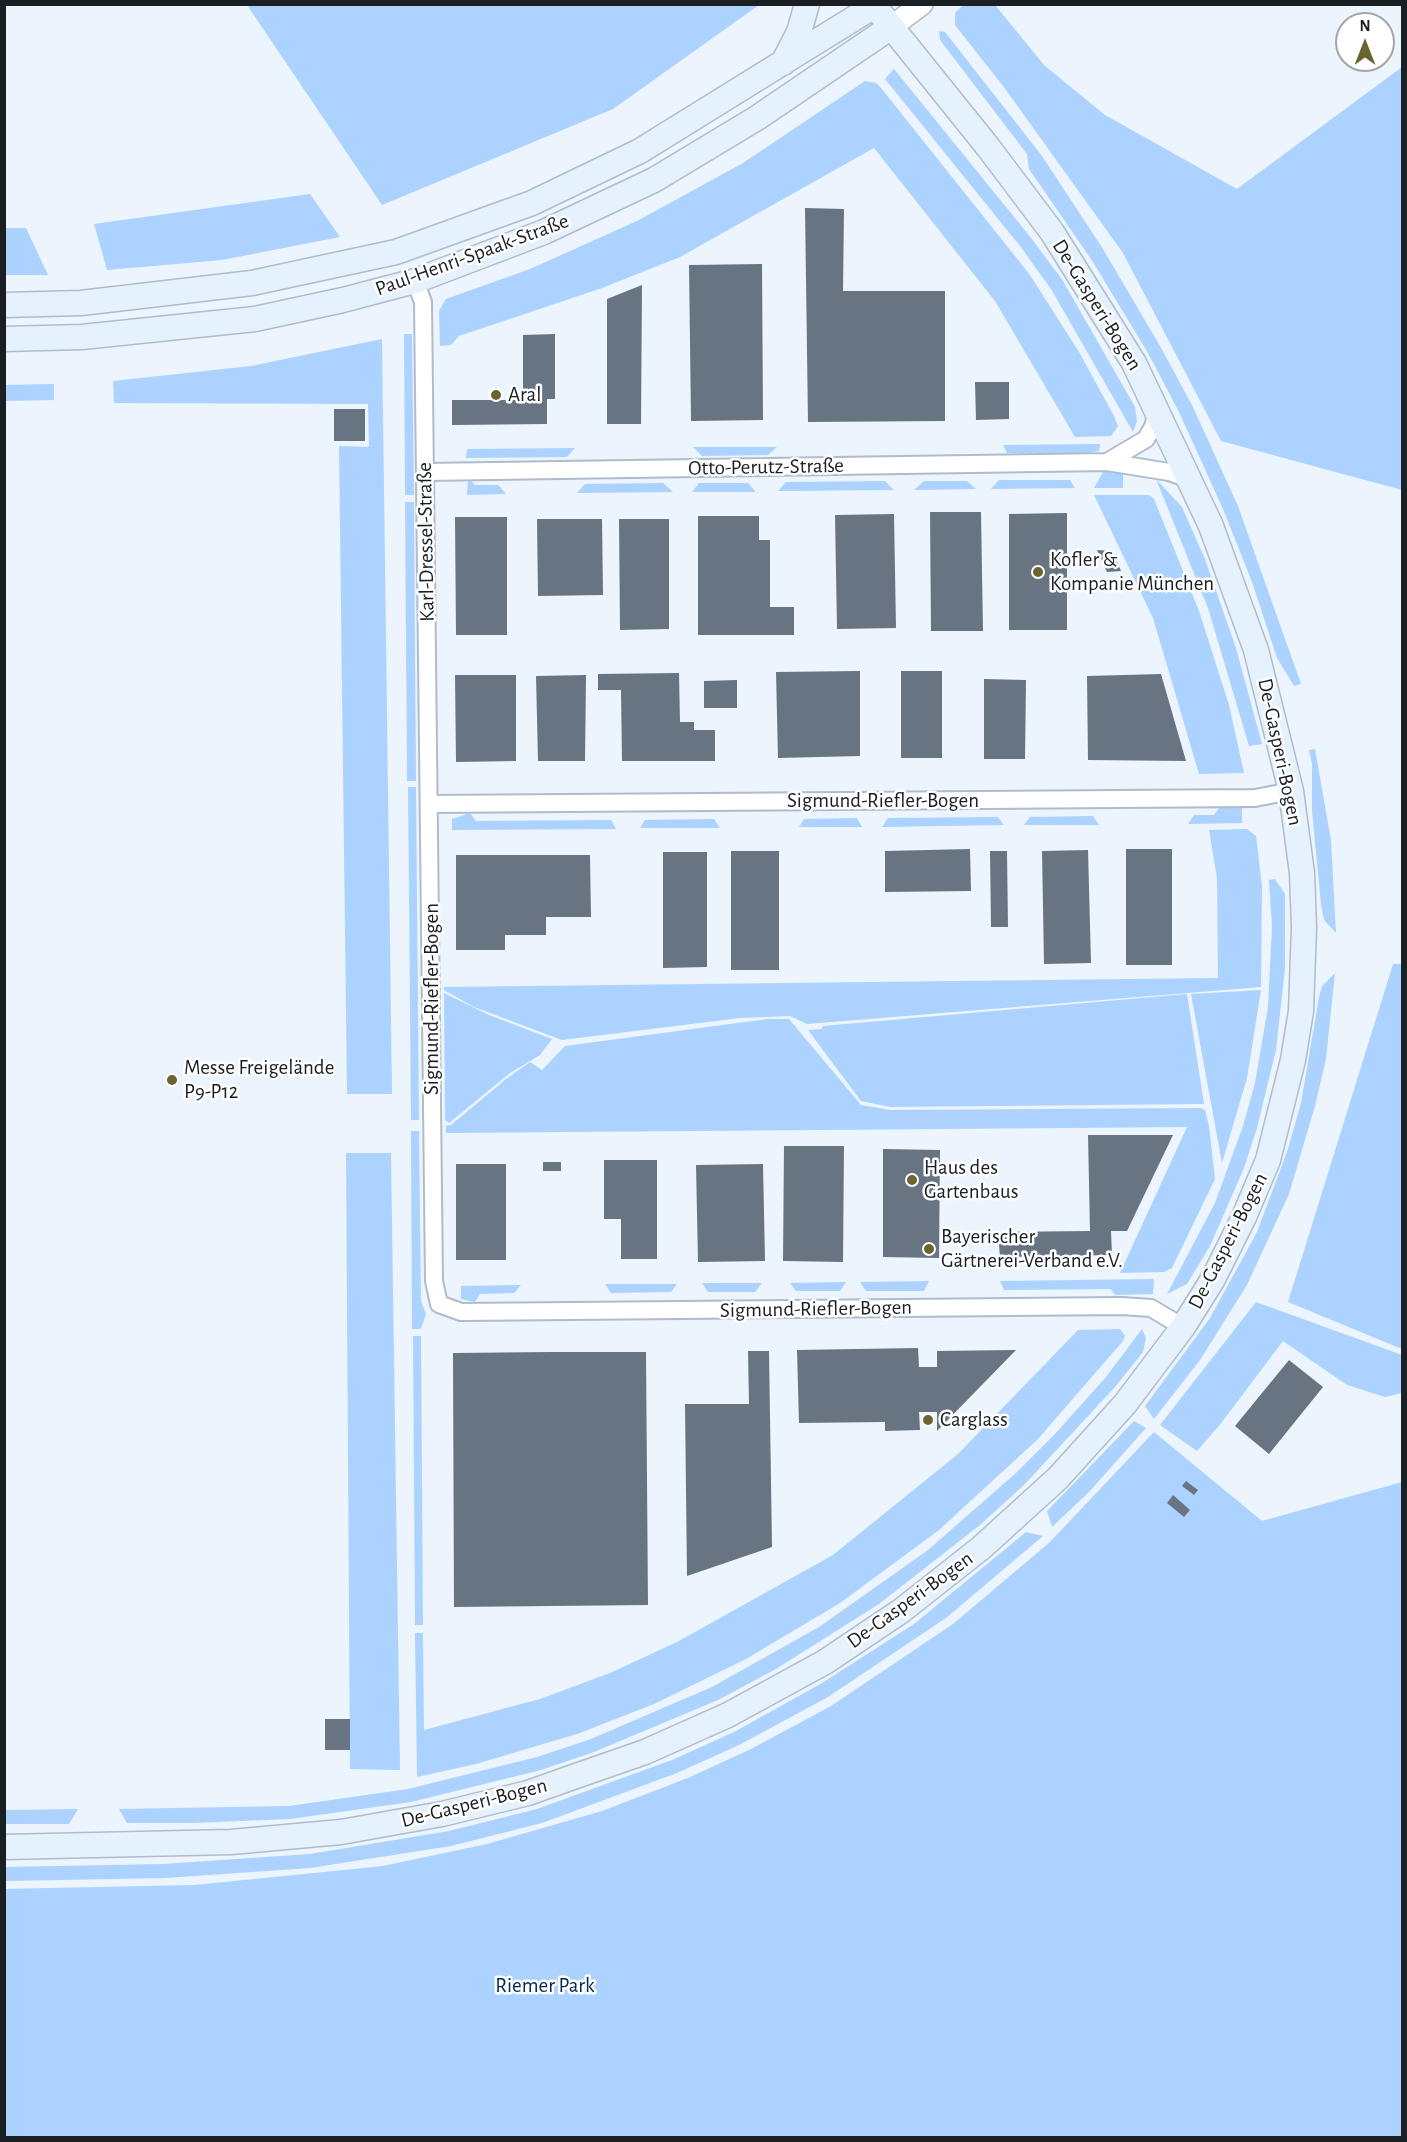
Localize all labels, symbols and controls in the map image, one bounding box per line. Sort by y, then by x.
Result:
north arrow [1335,12,1395,72]
text: N [1359,18,1371,34]
street label: Paul-Henri-Spaak-Straße [372,208,572,302]
street label: De-Gasperi-Bogen [1047,235,1147,375]
place label: Aral [508,382,541,408]
marker: Aral [489,388,503,402]
street label: Otto-Perutz-Straße [688,453,844,481]
street label: Karl-Dressel-Straße [412,462,440,622]
place label: Kofler & Kompanie München [1050,547,1214,597]
marker: Kofler & Kompanie München [1031,565,1045,579]
street label: De-Gasperi-Bogen [1252,676,1308,828]
street label: Sigmund-Riefler-Bogen [787,788,979,814]
street label: Sigmund-Riefler-Bogen [419,903,445,1095]
place label: Messe Freigelände P9-P12 [184,1055,334,1105]
marker: Messe Freigelände P9-P12 [165,1073,179,1087]
place label: Haus des Gartenbaus [924,1155,1019,1205]
street label: De-Gasperi-Bogen [1183,1169,1273,1313]
marker: Haus des Gartenbaus [905,1173,919,1187]
place label: Bayerischer Gärtnerei-Verband e.V. [941,1224,1123,1274]
marker: Bayerischer Gärtnerei-Verband e.V. [922,1242,936,1256]
street label: Sigmund-Riefler-Bogen [720,1295,912,1323]
place label: Carglass [940,1407,1008,1433]
marker: Carglass [921,1413,935,1427]
street label: De-Gasperi-Bogen [842,1546,978,1654]
street label: De-Gasperi-Bogen [398,1773,550,1833]
park label: Riemer Park [495,1973,595,1999]

